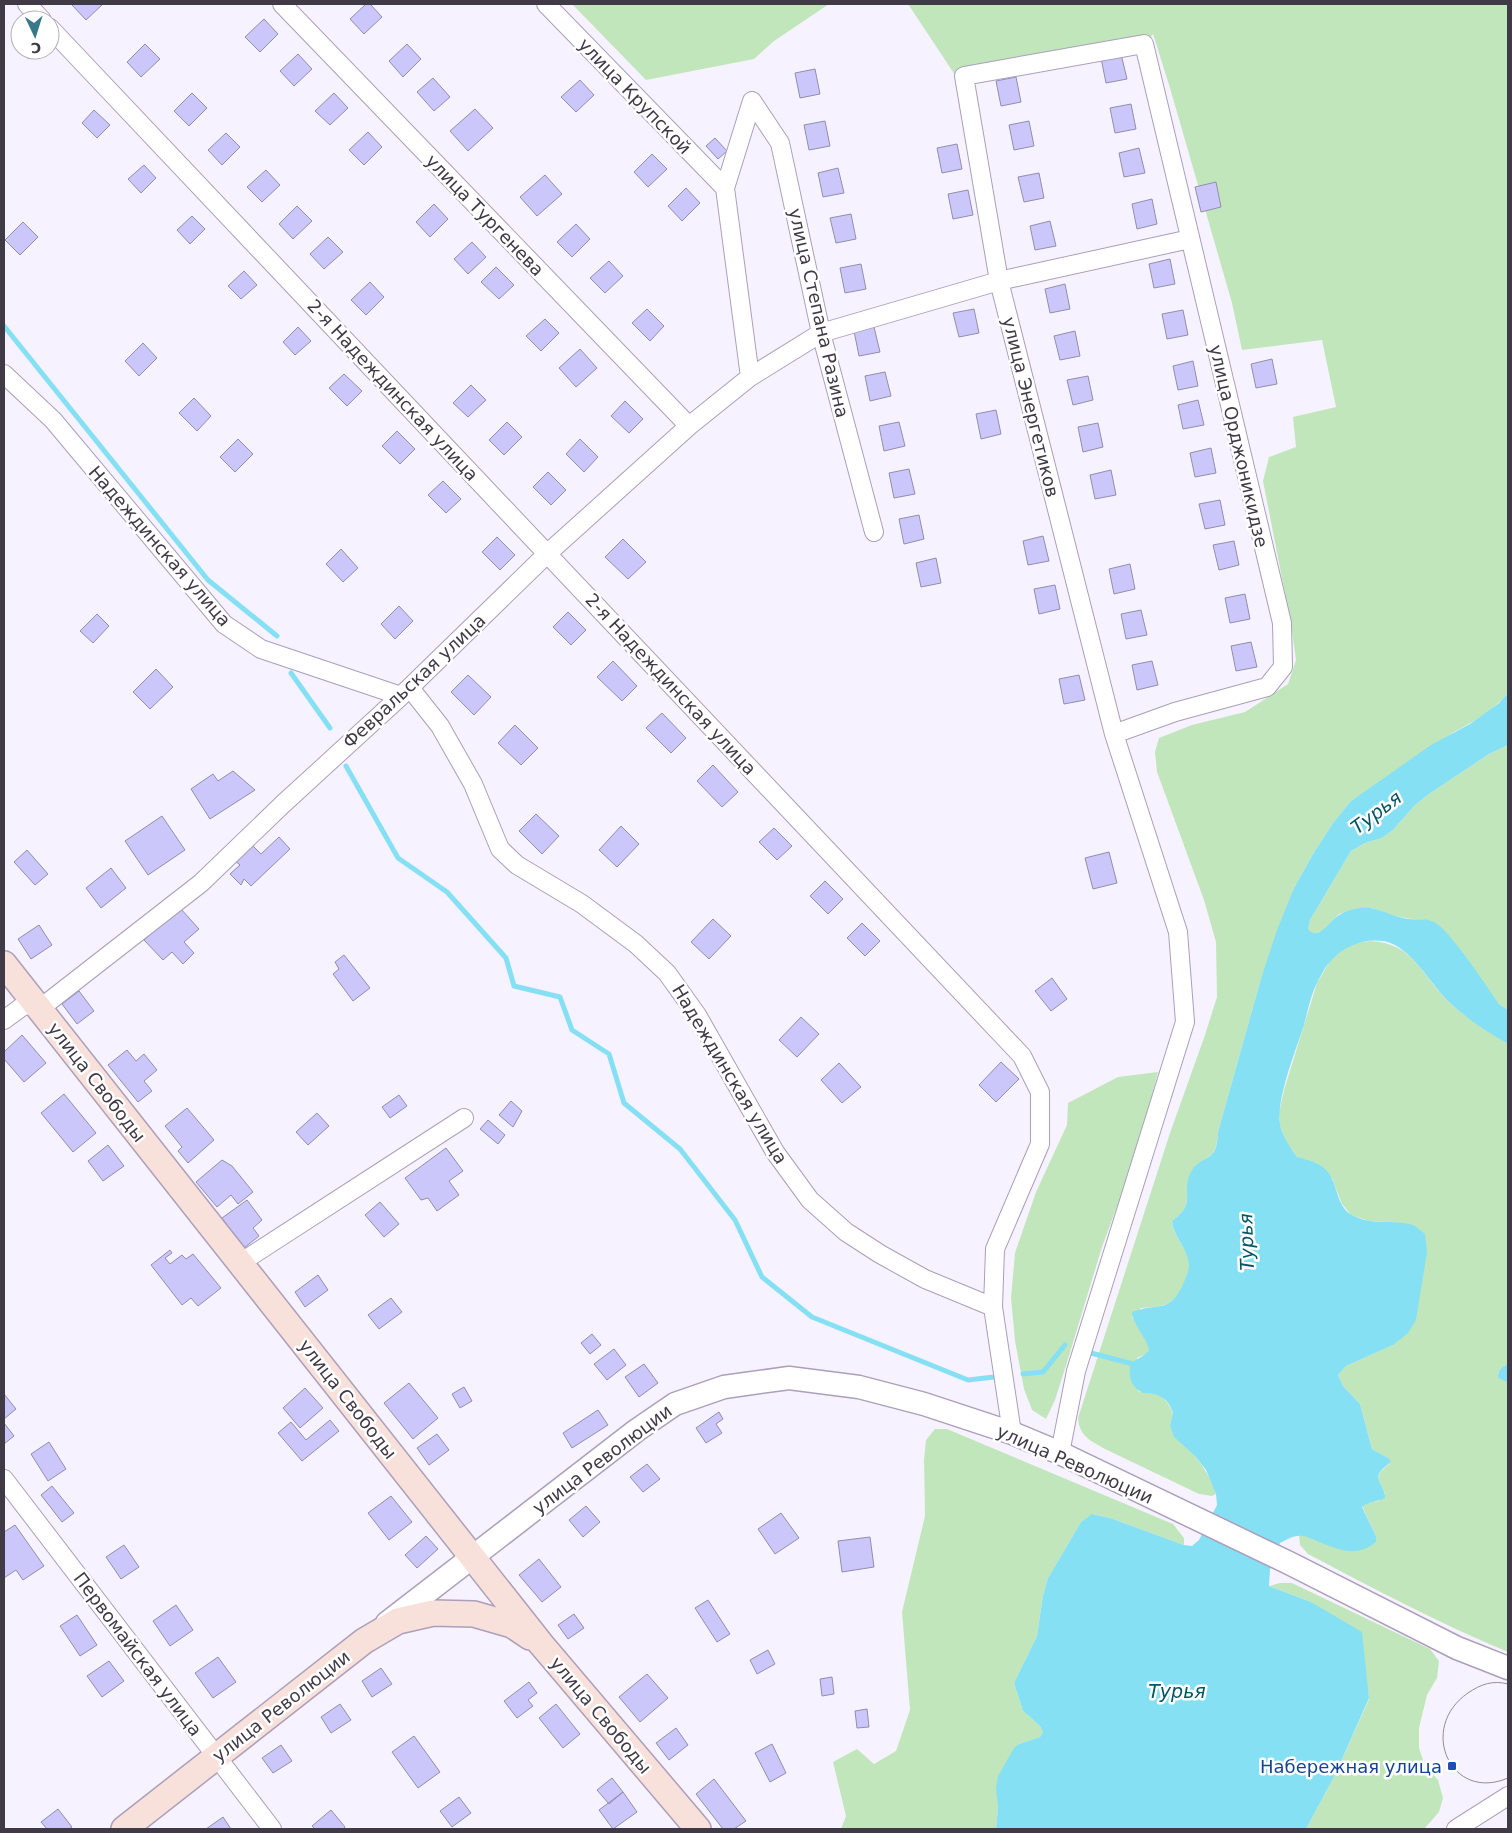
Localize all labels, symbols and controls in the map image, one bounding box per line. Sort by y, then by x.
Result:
north arrow [10,10,60,60]
street label: улица Крупской [574,34,696,158]
text: С [30,40,42,56]
street label: улица Тургенева [422,150,548,280]
street label: улица Степана Разина [785,206,853,420]
street label: 2-я Надеждинская улица [303,295,483,485]
street label: улица Энергетиков [998,315,1064,499]
street label: улица Орджоникидзе [1205,343,1273,549]
street label: Надеждинская улица [85,461,235,631]
street label: 2-я Надеждинская улица [581,589,761,779]
street label: Февральская улица [338,609,490,753]
water label: Турья [1346,786,1406,838]
street label: Надеждинская улица [668,980,792,1168]
street label: улица Свободы [44,1018,150,1146]
water label: Турья [1234,1213,1258,1271]
street label: улица Свободы [295,1335,401,1463]
street label: улица Революции [528,1400,676,1518]
street label: улица Революции [994,1420,1156,1508]
street label: Первомайская улица [70,1568,206,1740]
street label: улица Революции [208,1646,354,1766]
street label: улица Свободы [546,1652,656,1778]
water label: Турья [1148,1680,1206,1702]
place label: Набережная улица [1260,1756,1442,1777]
marker: Набережная улица [1446,1760,1458,1772]

